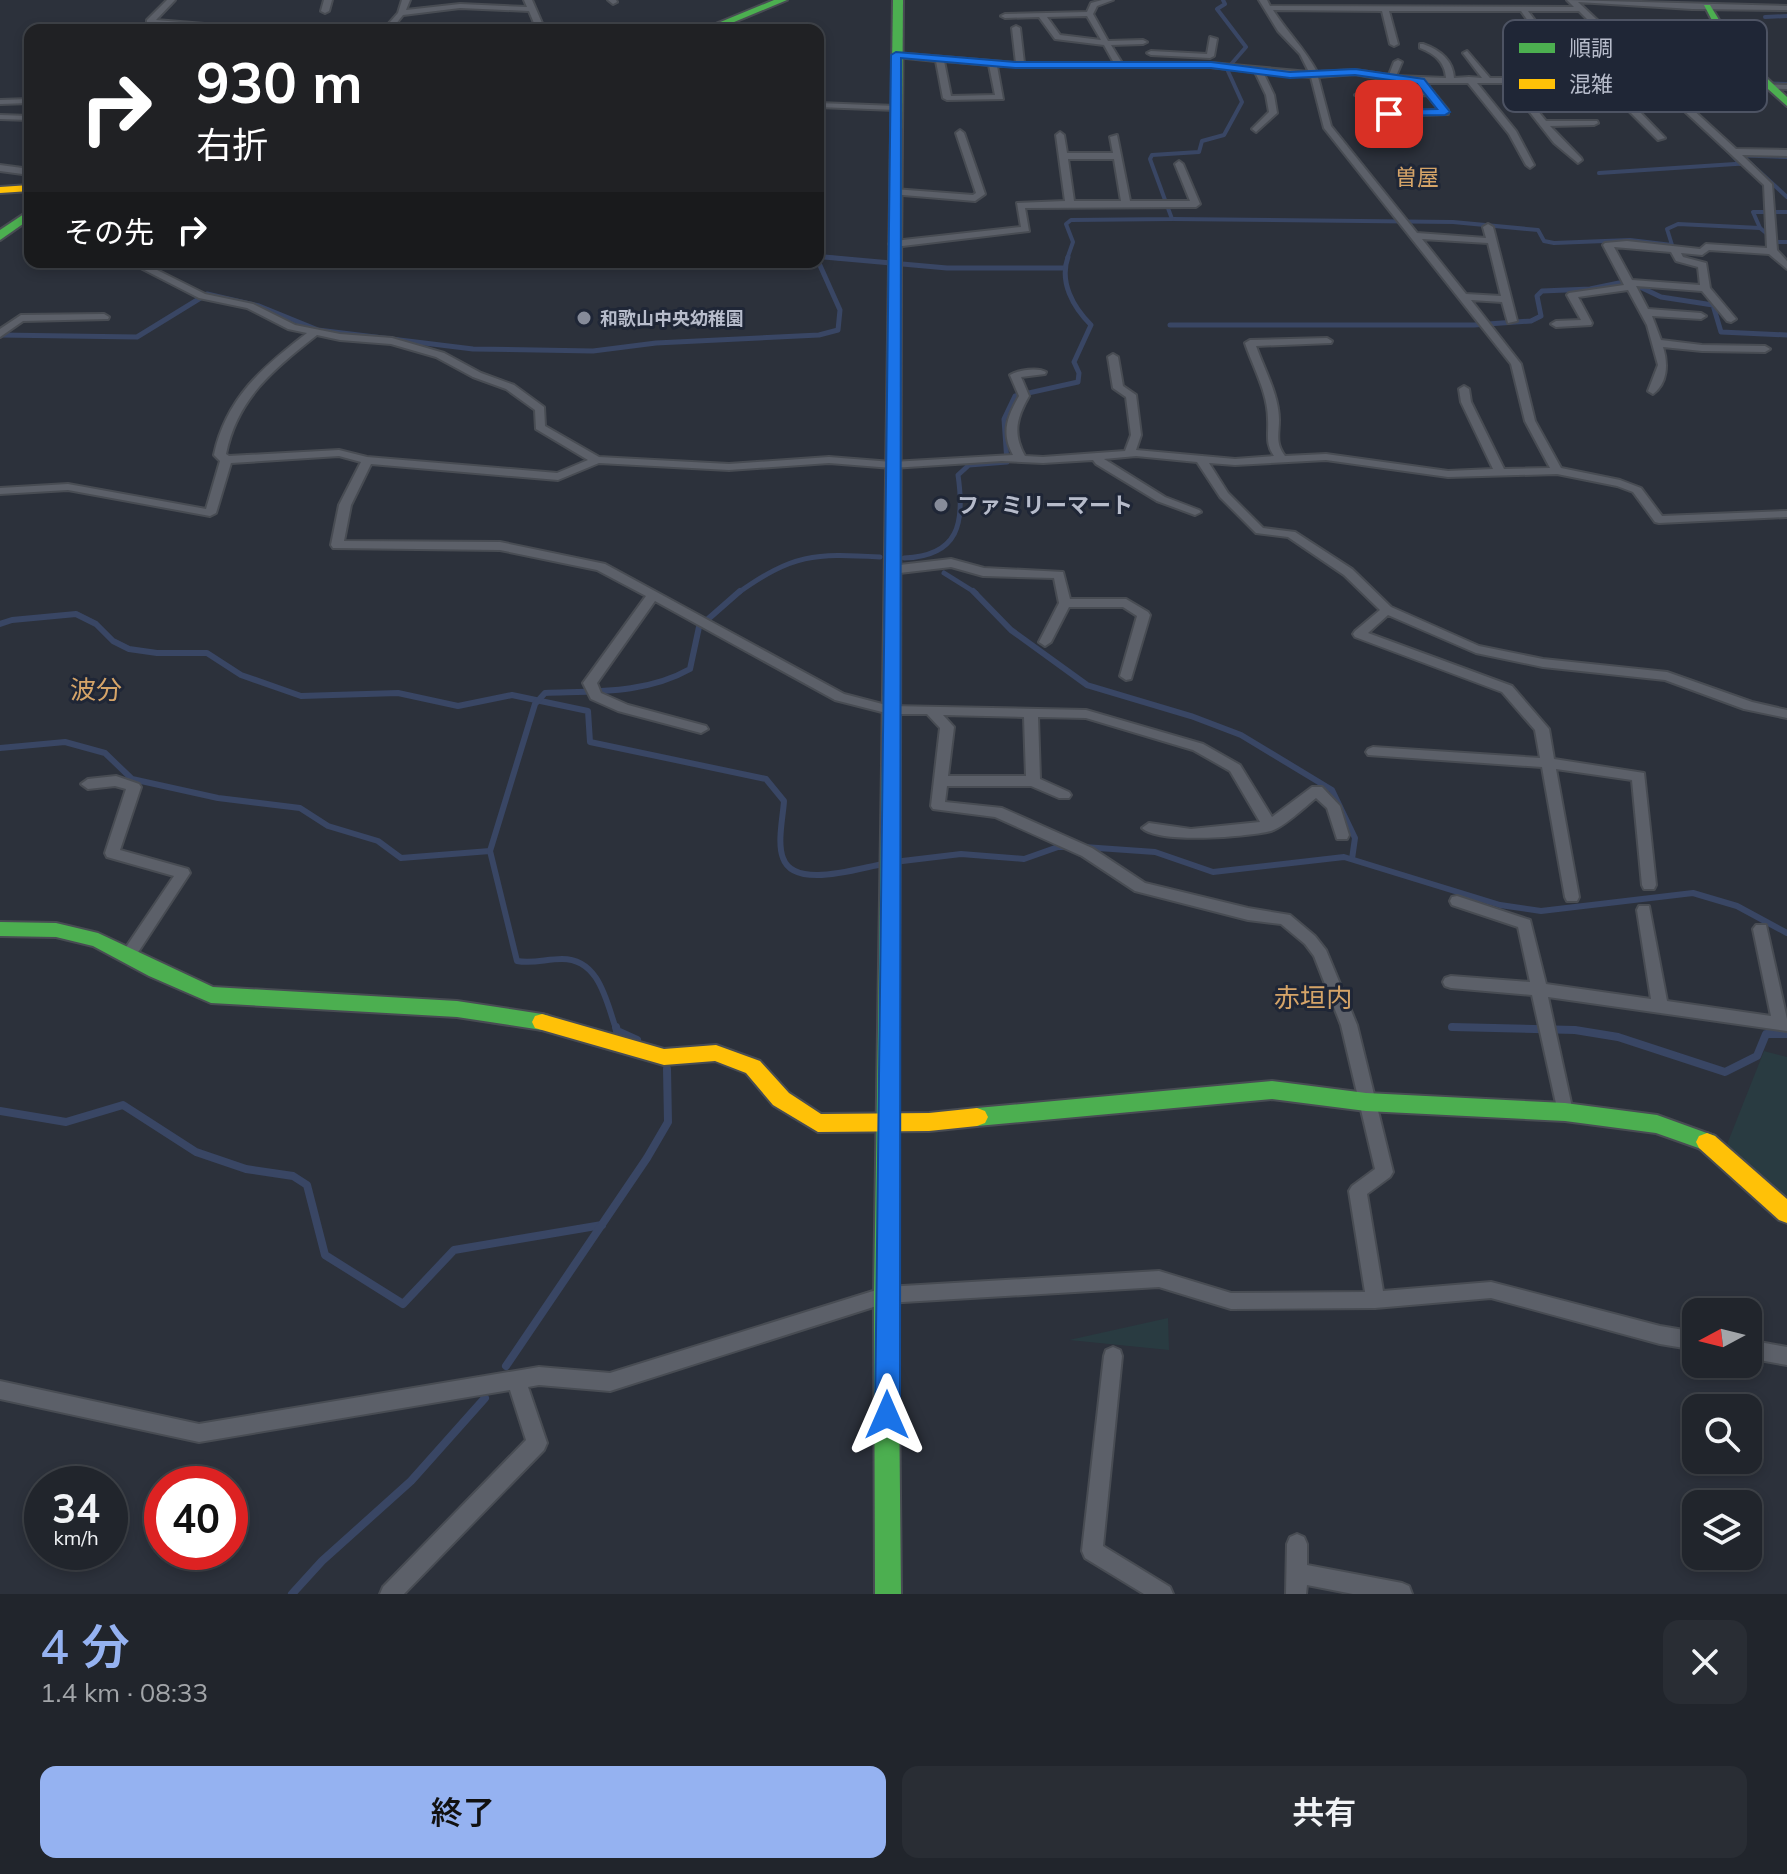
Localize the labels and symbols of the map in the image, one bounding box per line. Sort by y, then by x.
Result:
legend [1503,20,1767,112]
text: 順調 [1569,34,1613,62]
text: 混雑 [1569,70,1613,98]
pin [1355,80,1423,148]
district label: 曽屋 [1395,163,1439,191]
place label: 和歌山中央幼稚園 [600,307,744,330]
marker: 和歌山中央幼稚園 [575,309,593,327]
place label: ファミリーマート [957,491,1133,519]
marker: ファミリーマート [932,496,950,514]
district label: 波分 [70,673,122,706]
district label: 赤垣内 [1274,981,1352,1014]
north arrow [1682,1298,1762,1378]
position arrow [845,1373,929,1457]
speed limit sign: 40 [144,1466,248,1570]

